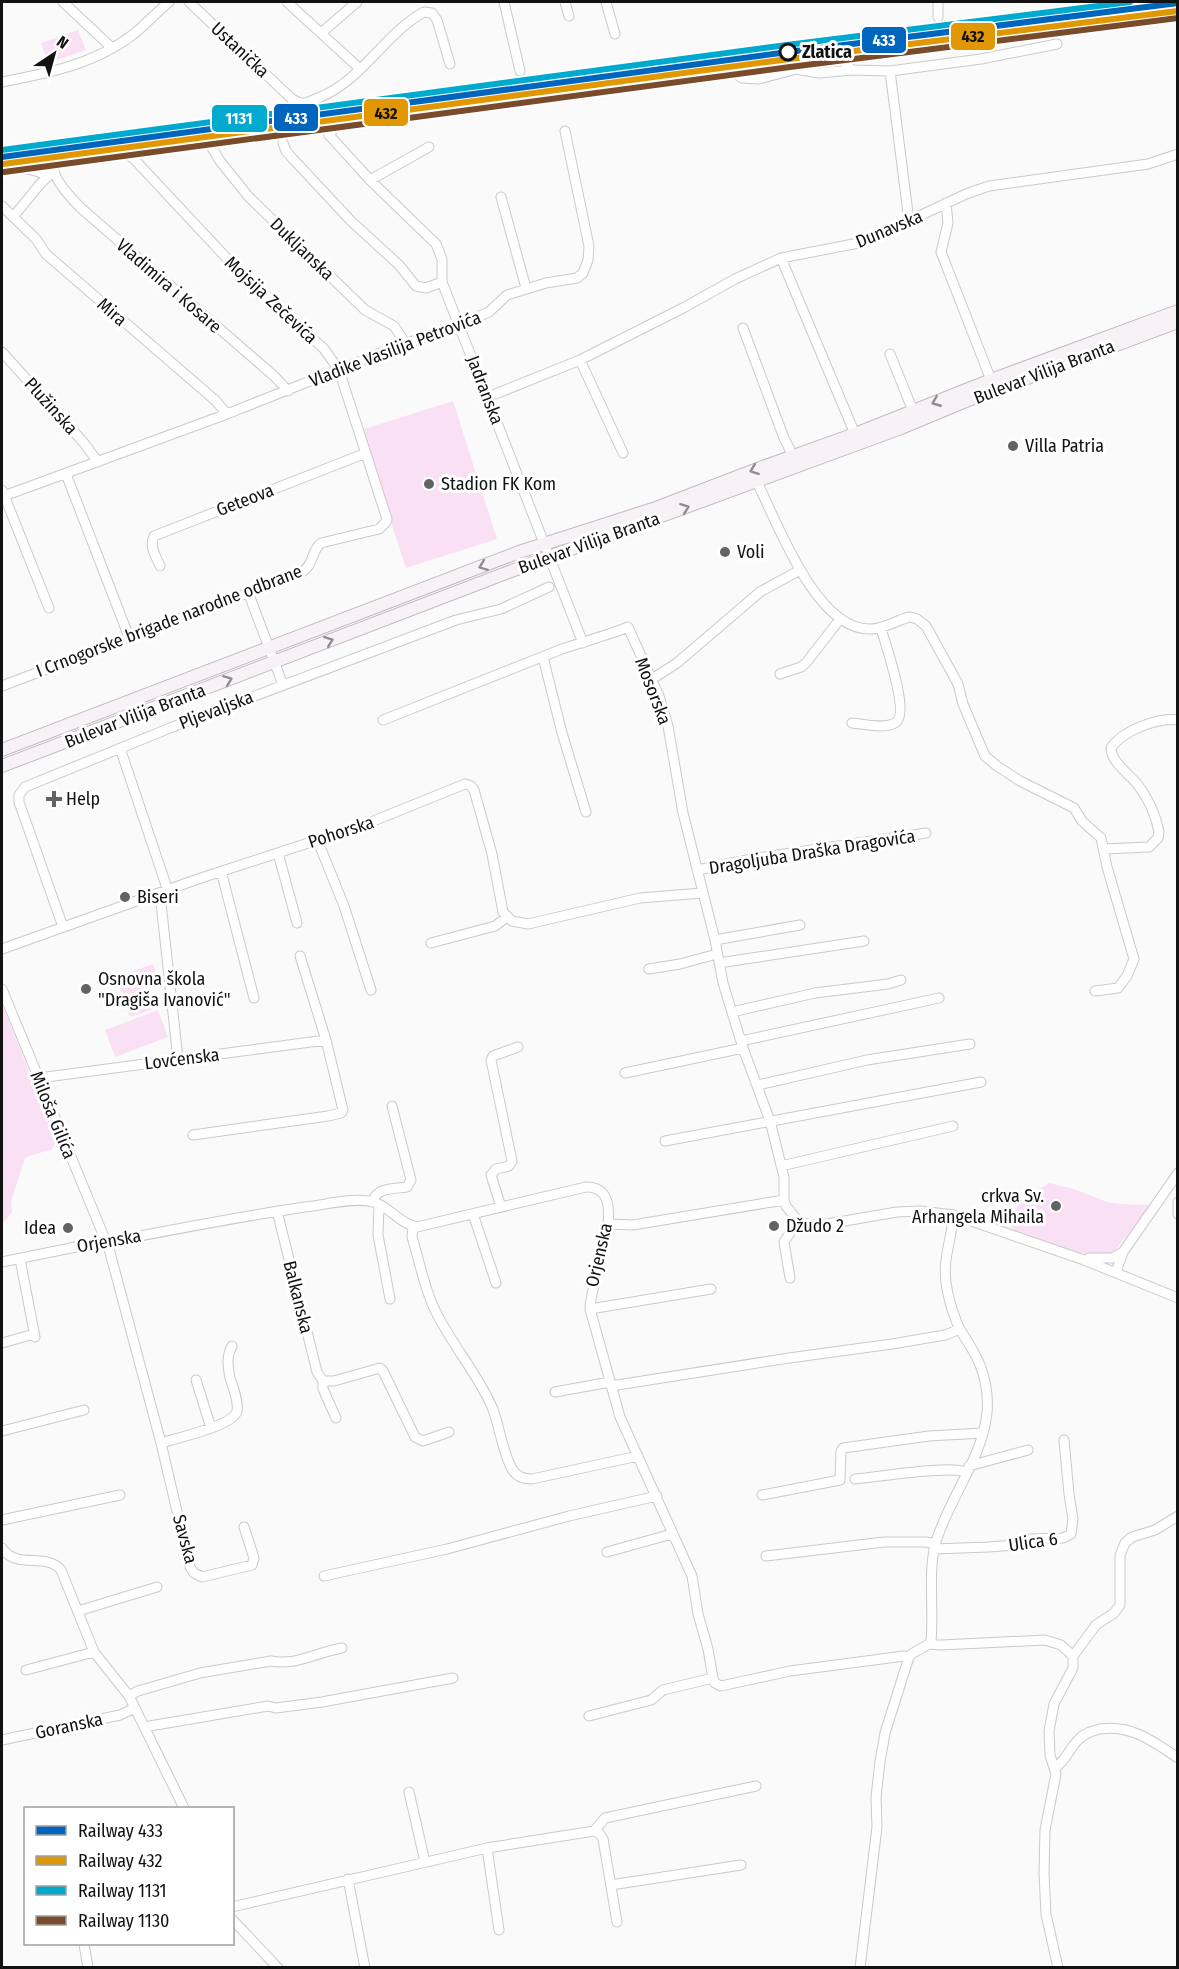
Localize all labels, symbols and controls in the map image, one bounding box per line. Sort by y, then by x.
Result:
street label: Ustanička [206,18,274,83]
line badge: 432 [950,22,996,51]
north arrow [24,24,84,84]
line badge: 433 [861,26,907,54]
text: 432 [962,27,985,46]
text: 433 [872,31,896,50]
text: N [53,32,72,53]
place label: Zlatica [802,41,852,63]
marker: Zlatica [779,43,797,61]
line badge: 432 [363,98,409,127]
line badge: 433 [273,103,319,132]
line badge: 1131 [211,104,268,133]
text: 432 [375,104,398,123]
text: 1131 [225,109,253,128]
text: 433 [284,109,308,128]
street label: Dunavska [852,205,926,253]
street label: Dukljanska [265,213,339,285]
street label: Vladimira i Kosare [112,234,226,338]
street label: Mojsija Zečevića [220,251,322,349]
street label: Mira [93,293,131,331]
street label: Vladike Vasilija Petrovića [306,306,484,392]
street label: Bulevar Vilija Branta [971,335,1118,409]
street label: Jadranska [462,352,508,428]
street label: Plužinska [20,373,82,439]
one-way arrow [932,395,943,407]
place label: Villa Patria [1025,435,1104,457]
marker: Villa Patria [1006,439,1020,453]
one-way arrow [749,463,760,476]
place label: Stadion FK Kom [441,473,556,495]
marker: Stadion FK Kom [422,477,436,491]
street label: Geteova [213,479,277,521]
one-way arrow [679,503,690,516]
street label: Bulevar Vilija Branta [515,507,663,579]
place label: Voli [737,541,764,563]
marker: Voli [718,545,732,559]
one-way arrow [478,559,489,571]
street label: I Crnogorske brigade narodne odbrane [33,560,305,682]
one-way arrow [323,636,334,649]
street label: Mosorska [630,654,676,728]
one-way arrow [222,675,233,687]
street label: Bulevar Vilija Branta [62,679,209,753]
street label: Pljevaljska [176,686,256,734]
place label: Help [66,788,100,810]
marker: Help [47,792,61,806]
street label: Pohorska [305,811,377,853]
street label: Dragoljuba Draška Dragovića [707,825,917,879]
place label: Biseri [137,886,179,908]
marker: Biseri [118,890,132,904]
place label: Osnovna škola "Dragiša Ivanović" [98,968,230,1011]
marker: Osnovna škola "Dragiša Ivanović" [79,982,93,996]
street label: Lovćenska [143,1043,221,1075]
street label: Miloša Gilića [25,1068,81,1162]
place label: crkva Sv. Arhangela Mihaila [912,1185,1044,1228]
marker: crkva Sv. Arhangela Mihaila [1049,1199,1063,1213]
place label: Džudo 2 [786,1215,844,1237]
place label: Idea [24,1217,56,1239]
marker: Džudo 2 [767,1219,781,1233]
marker: Idea [61,1221,75,1235]
street label: Orjenska [581,1221,617,1289]
street label: Orjenska [75,1224,143,1257]
street label: Balkanska [278,1258,318,1336]
street label: Savska [168,1512,202,1566]
street label: Ulica 6 [1007,1528,1059,1556]
street label: Goranska [33,1708,105,1744]
legend [24,1807,234,1945]
text: Railway 433 [78,1820,163,1842]
text: Railway 432 [78,1850,163,1872]
text: Railway 1131 [78,1880,167,1902]
text: Railway 1130 [78,1910,169,1932]

